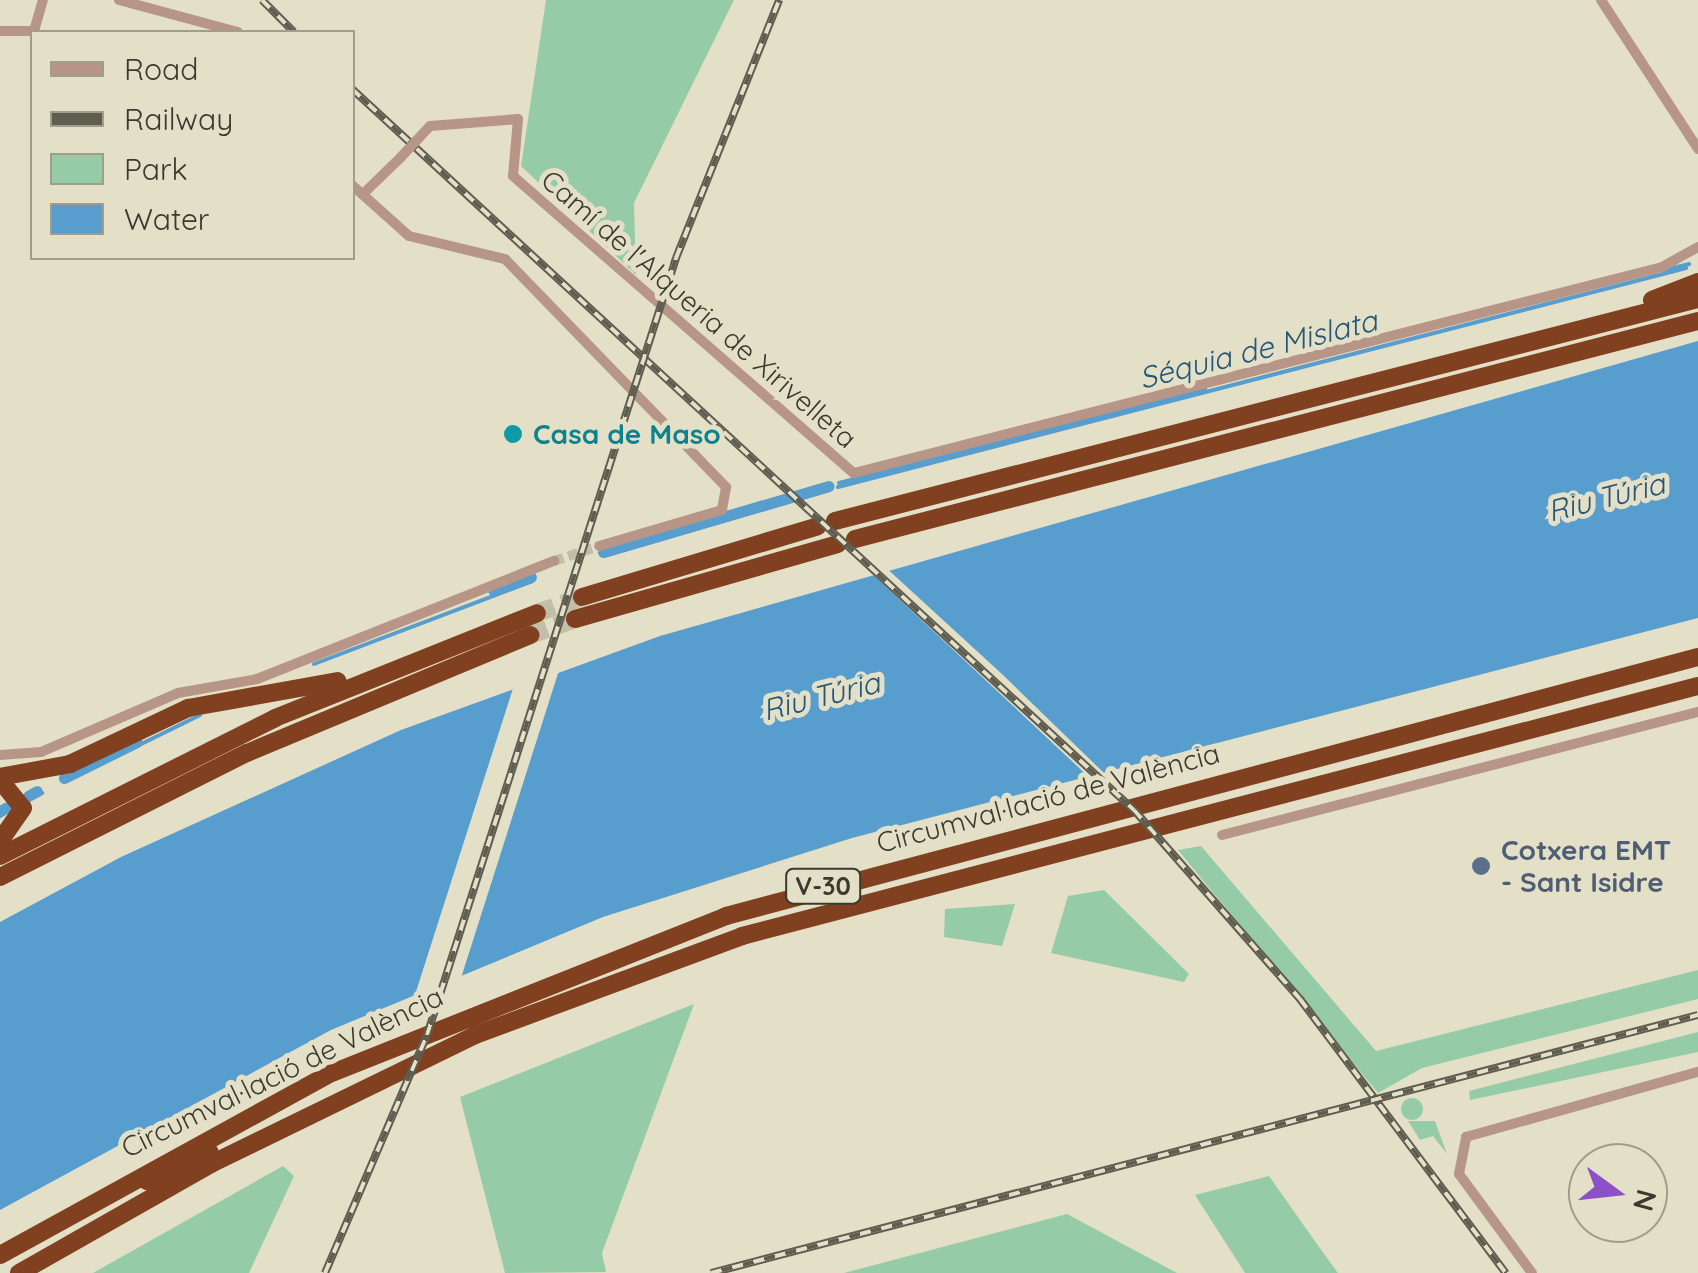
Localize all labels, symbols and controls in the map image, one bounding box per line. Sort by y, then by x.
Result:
legend [30,30,355,260]
text: Road [124,50,198,88]
text: Railway [124,100,233,138]
text: Park [124,150,188,188]
street label: Camí de l'Alqueria de Xirivelleta [535,163,863,455]
text: Water [124,200,209,238]
water label: Séquia de Mislata [1135,302,1381,396]
place label: Casa de Maso [533,417,721,451]
marker: Casa de Maso [502,423,524,445]
water label: Riu Túria [1544,465,1668,529]
water label: Riu Túria [759,664,883,728]
street label: Circumval·lació de València [873,736,1223,860]
place label: Cotxera EMT - Sant Isidre [1501,833,1671,899]
marker: Cotxera EMT - Sant Isidre [1470,855,1492,877]
road number: V-30 [783,866,863,906]
street label: Circumval·lació de València [116,979,448,1165]
north arrow [1568,1143,1668,1243]
text: N [1626,1186,1665,1215]

